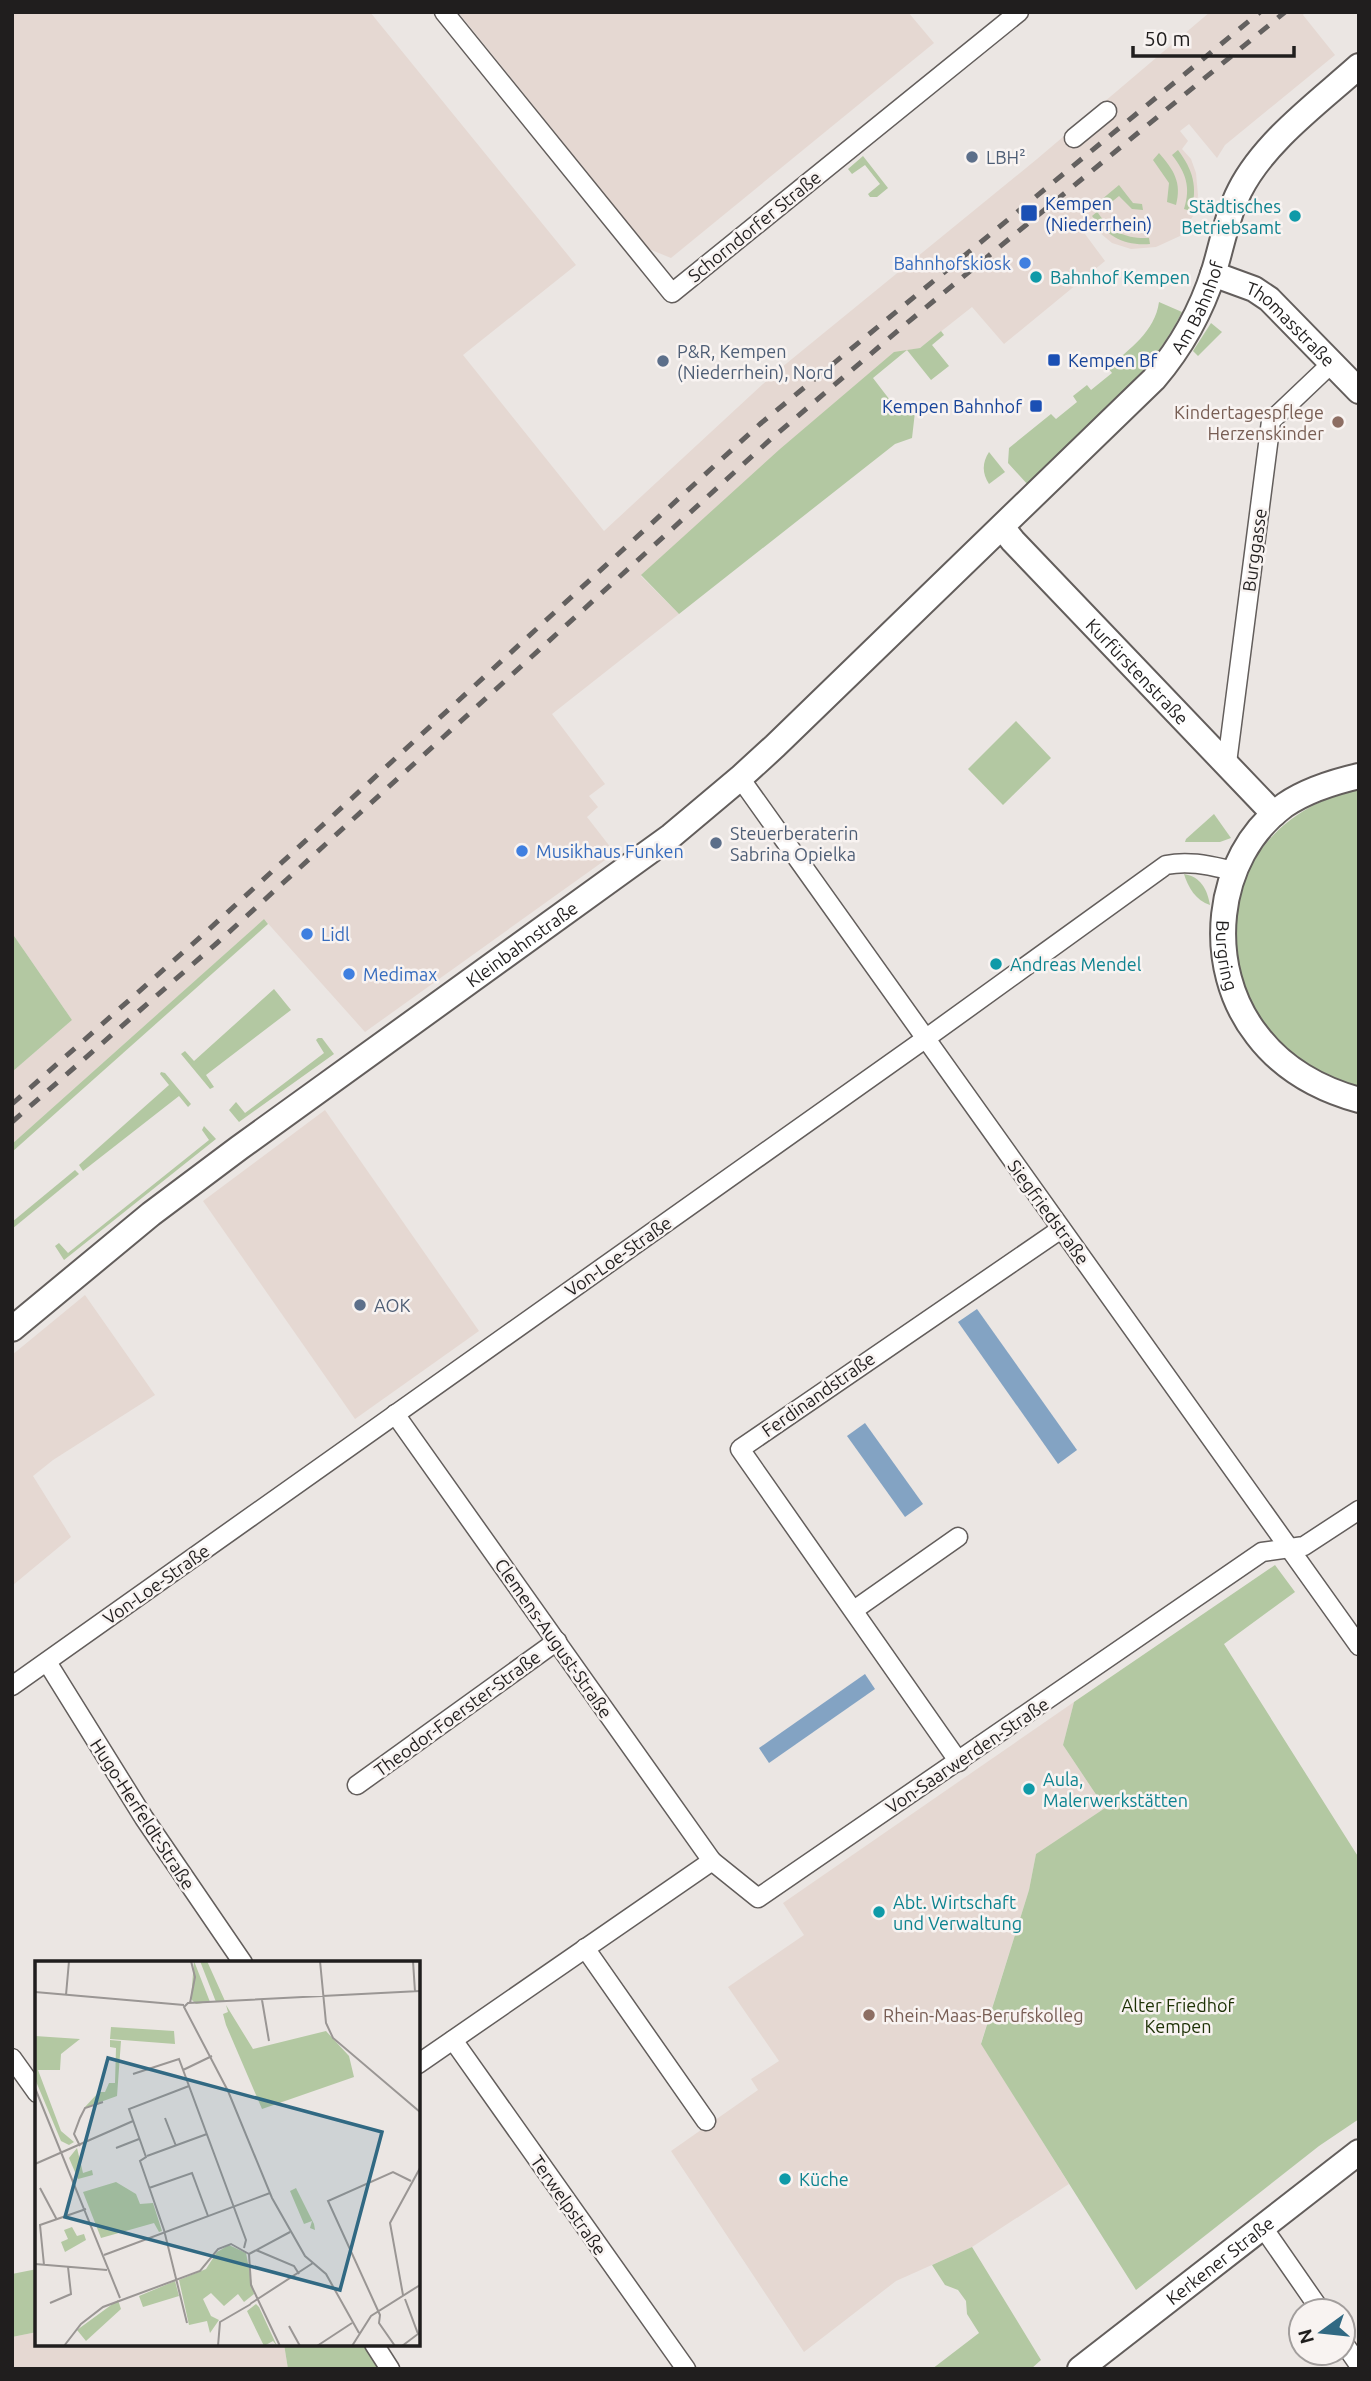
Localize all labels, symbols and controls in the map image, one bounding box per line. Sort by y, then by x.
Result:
scale bar [1133,14,1294,58]
text: 50 m [1144,26,1191,50]
place label: LBH² [986,147,1026,167]
marker: LBH² [964,149,980,165]
street label: Schorndorfer Straße [684,166,824,286]
place label: Kempen (Niederrhein) [1045,193,1152,235]
place label: Städtisches Betriebsamt [1181,196,1281,237]
marker: Kempen (Niederrhein) [1019,203,1039,223]
marker: Städtisches Betriebsamt [1287,208,1303,224]
place label: Bahnhofskiosk [893,253,1011,273]
marker: Bahnhofskiosk [1017,255,1033,271]
street label: Am Bahnhof [1167,258,1227,357]
place label: Bahnhof Kempen [1050,267,1190,287]
marker: Bahnhof Kempen [1028,269,1044,285]
street label: Thomasstraße [1244,277,1339,370]
place label: P&R, Kempen (Niederrhein), Nord [677,341,833,383]
place label: Kempen Bf [1068,350,1157,370]
marker: Kempen Bf [1046,352,1062,368]
marker: P&R, Kempen (Niederrhein), Nord [655,353,671,369]
place label: Kempen Bahnhof [882,396,1022,416]
marker: Kempen Bahnhof [1028,398,1044,414]
place label: Kindertagespflege Herzenskinder [1174,402,1324,443]
marker: Kindertagespflege Herzenskinder [1330,414,1346,430]
street label: Burggasse [1238,507,1270,593]
street label: Kurfürstenstraße [1082,614,1193,728]
place label: Steuerberaterin Sabrina Opielka [730,823,858,864]
marker: Steuerberaterin Sabrina Opielka [708,835,724,851]
place label: Musikhaus Funken [536,841,684,861]
marker: Musikhaus Funken [514,843,530,859]
street label: Kleinbahnstraße [462,897,581,991]
street label: Burgring [1213,920,1242,993]
place label: Lidl [321,924,350,944]
marker: Lidl [299,926,315,942]
place label: Andreas Mendel [1010,954,1142,974]
marker: Andreas Mendel [988,956,1004,972]
place label: Medimax [363,964,437,984]
marker: Medimax [341,966,357,982]
street label: Siegfriedstraße [1004,1156,1094,1268]
street label: Von-Loe-Straße [561,1212,675,1300]
place label: AOK [374,1295,410,1315]
marker: AOK [352,1297,368,1313]
street label: Ferdinandstraße [758,1348,878,1440]
street label: Von-Loe-Straße [99,1540,213,1628]
street label: Clemens-August-Straße [491,1554,617,1722]
street label: Theodor-Foerster-Straße [370,1646,544,1780]
street label: Von-Saarwerden-Straße [882,1693,1052,1817]
street label: Hugo-Herfeldt-Straße [87,1735,199,1893]
place label: Aula, Malerwerkstätten [1043,1769,1188,1810]
marker: Aula, Malerwerkstätten [1021,1781,1037,1797]
place label: Abt. Wirtschaft und Verwaltung [893,1892,1022,1933]
marker: Abt. Wirtschaft und Verwaltung [871,1904,887,1920]
inset map [35,1961,420,2346]
park label: Alter Friedhof Kempen [1122,1995,1235,2036]
place label: Rhein-Maas-Berufskolleg [883,2005,1084,2025]
marker: Rhein-Maas-Berufskolleg [861,2007,877,2023]
street label: Terwelpstraße [527,2151,611,2259]
place label: Küche [799,2169,849,2189]
marker: Küche [777,2171,793,2187]
street label: Kerkener Straße [1162,2212,1277,2308]
north arrow [1287,2297,1357,2367]
text: N [1293,2327,1318,2346]

